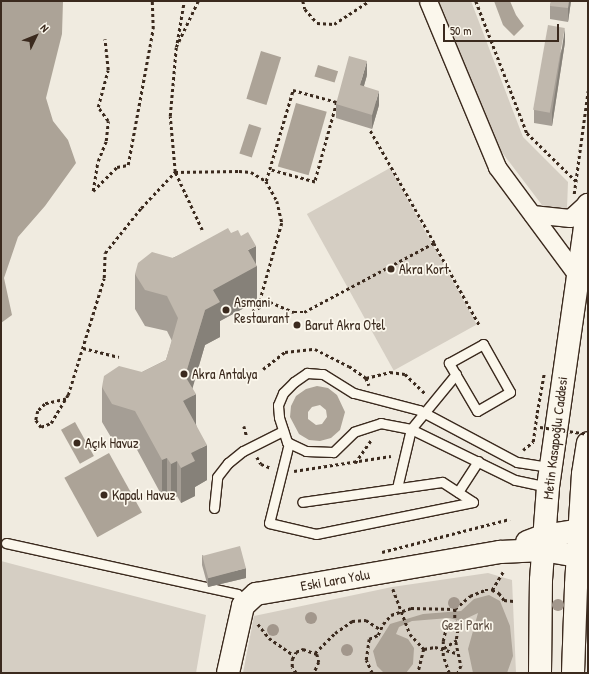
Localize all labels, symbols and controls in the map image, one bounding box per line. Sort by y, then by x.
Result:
north arrow [16,16,56,56]
scale bar [445,16,561,42]
text: N [38,21,52,35]
text: 50 m [450,22,471,39]
place label: Akra Kort [399,261,449,277]
marker: Akra Kort [386,264,396,274]
place label: Asmani Restaurant [234,294,289,326]
marker: Asmani Restaurant [221,305,231,315]
place label: Barut Akra Otel [305,317,385,333]
marker: Barut Akra Otel [292,320,302,330]
place label: Akra Antalya [192,366,257,382]
marker: Akra Antalya [179,369,189,379]
street label: Metin Kasapoğlu Caddesi [539,376,571,500]
place label: Açık Havuz [85,435,139,451]
marker: Açık Havuz [72,438,82,448]
place label: Kapalı Havuz [112,487,176,503]
marker: Kapalı Havuz [99,490,109,500]
street label: Eski Lara Yolu [299,566,371,594]
park label: Gezi Parkı [441,617,493,633]

